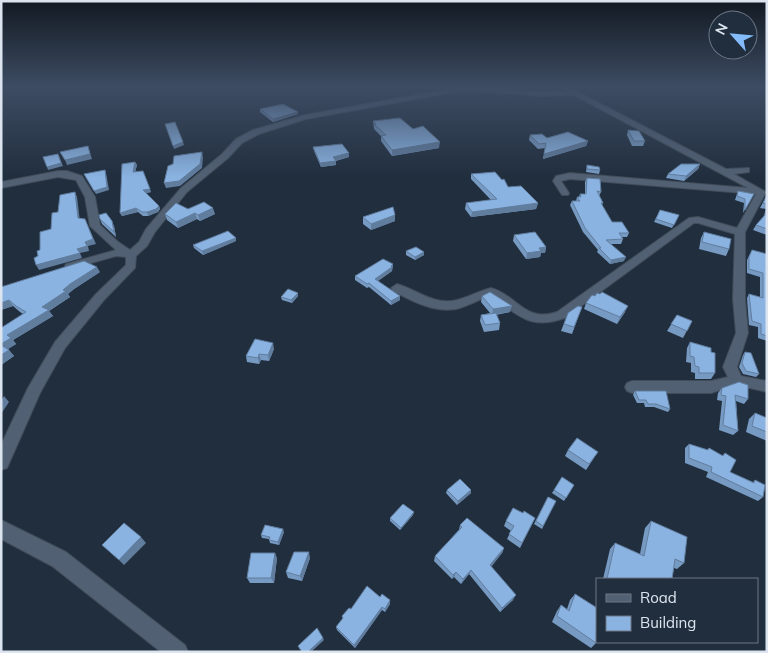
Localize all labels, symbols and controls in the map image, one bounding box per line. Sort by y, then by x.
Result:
north arrow [708,10,758,60]
text: N [711,20,732,38]
legend [596,578,758,643]
text: Road [640,588,677,607]
text: Building [640,613,696,632]

